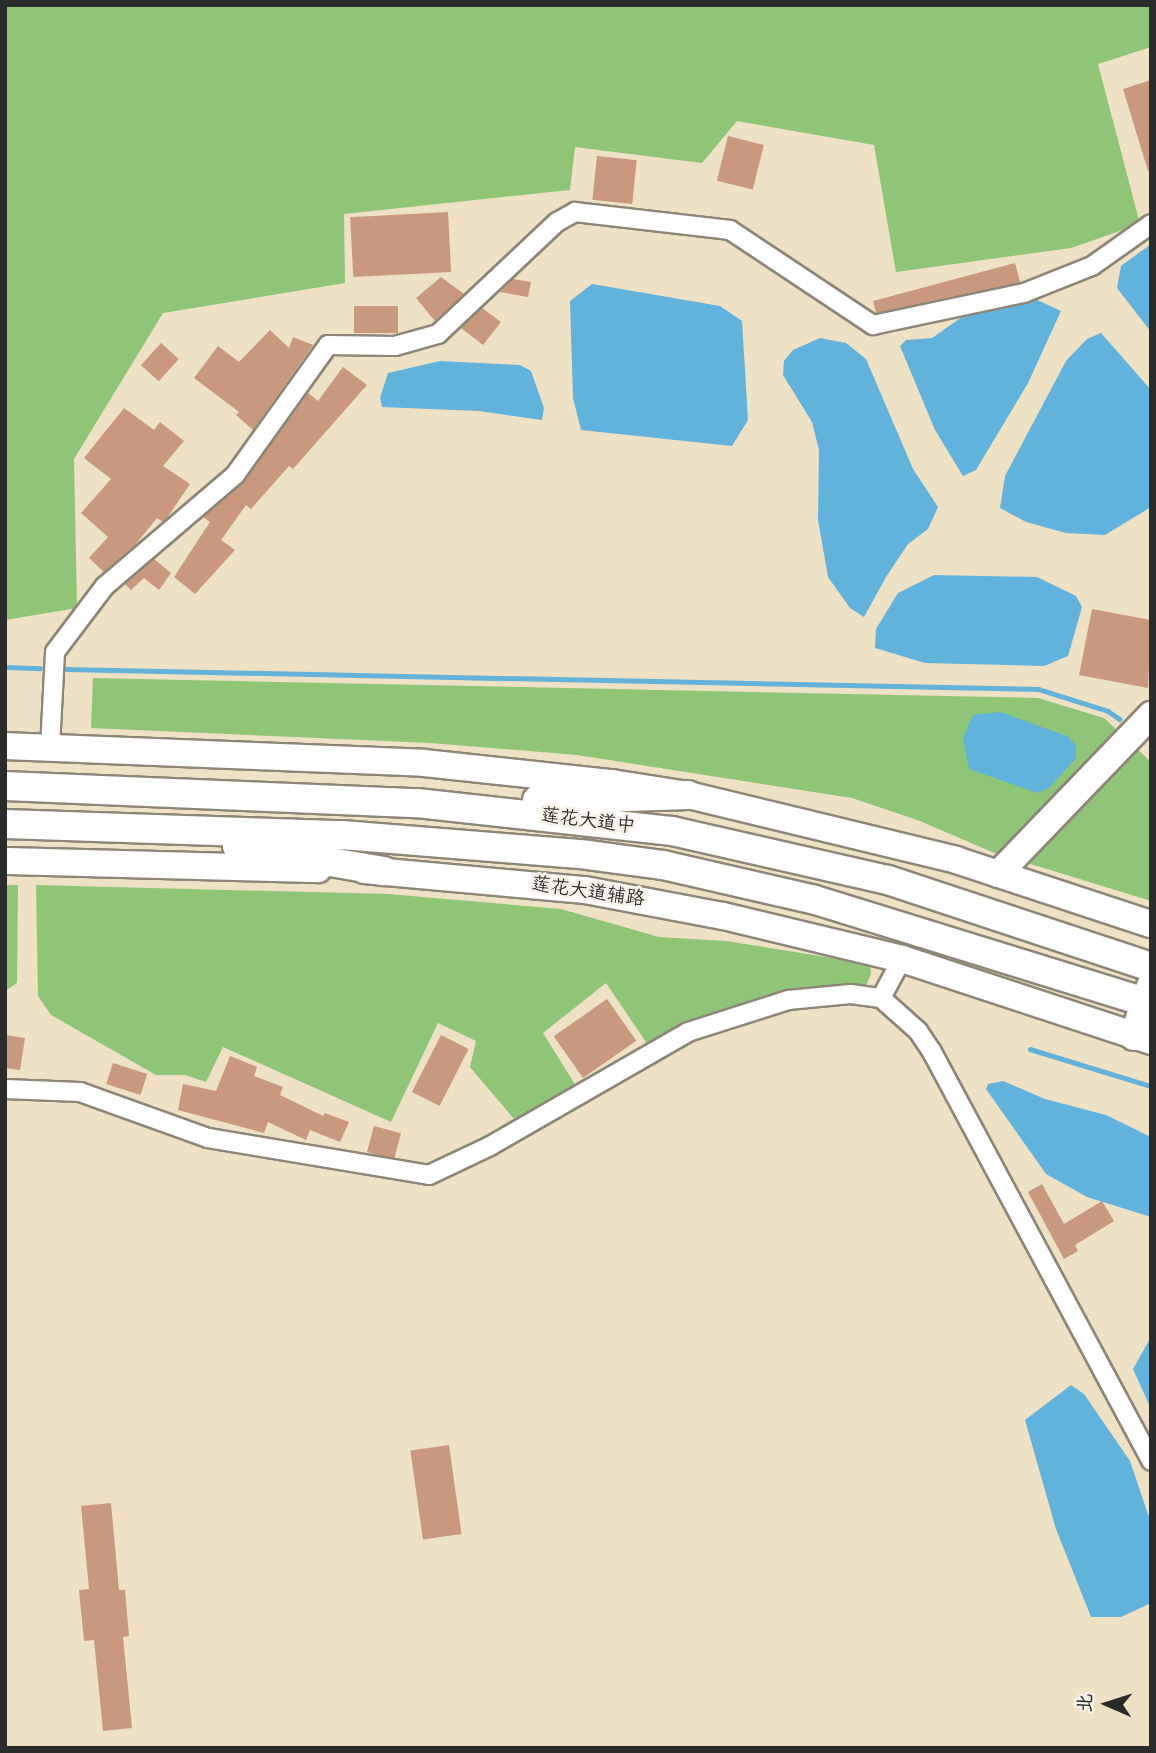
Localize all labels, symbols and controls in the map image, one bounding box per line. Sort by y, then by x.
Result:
street label: 莲花大道中 [539,804,637,838]
street label: 莲花大道辅路 [530,873,646,911]
north arrow [1072,1669,1142,1739]
text: 北 [1074,1693,1098,1713]

